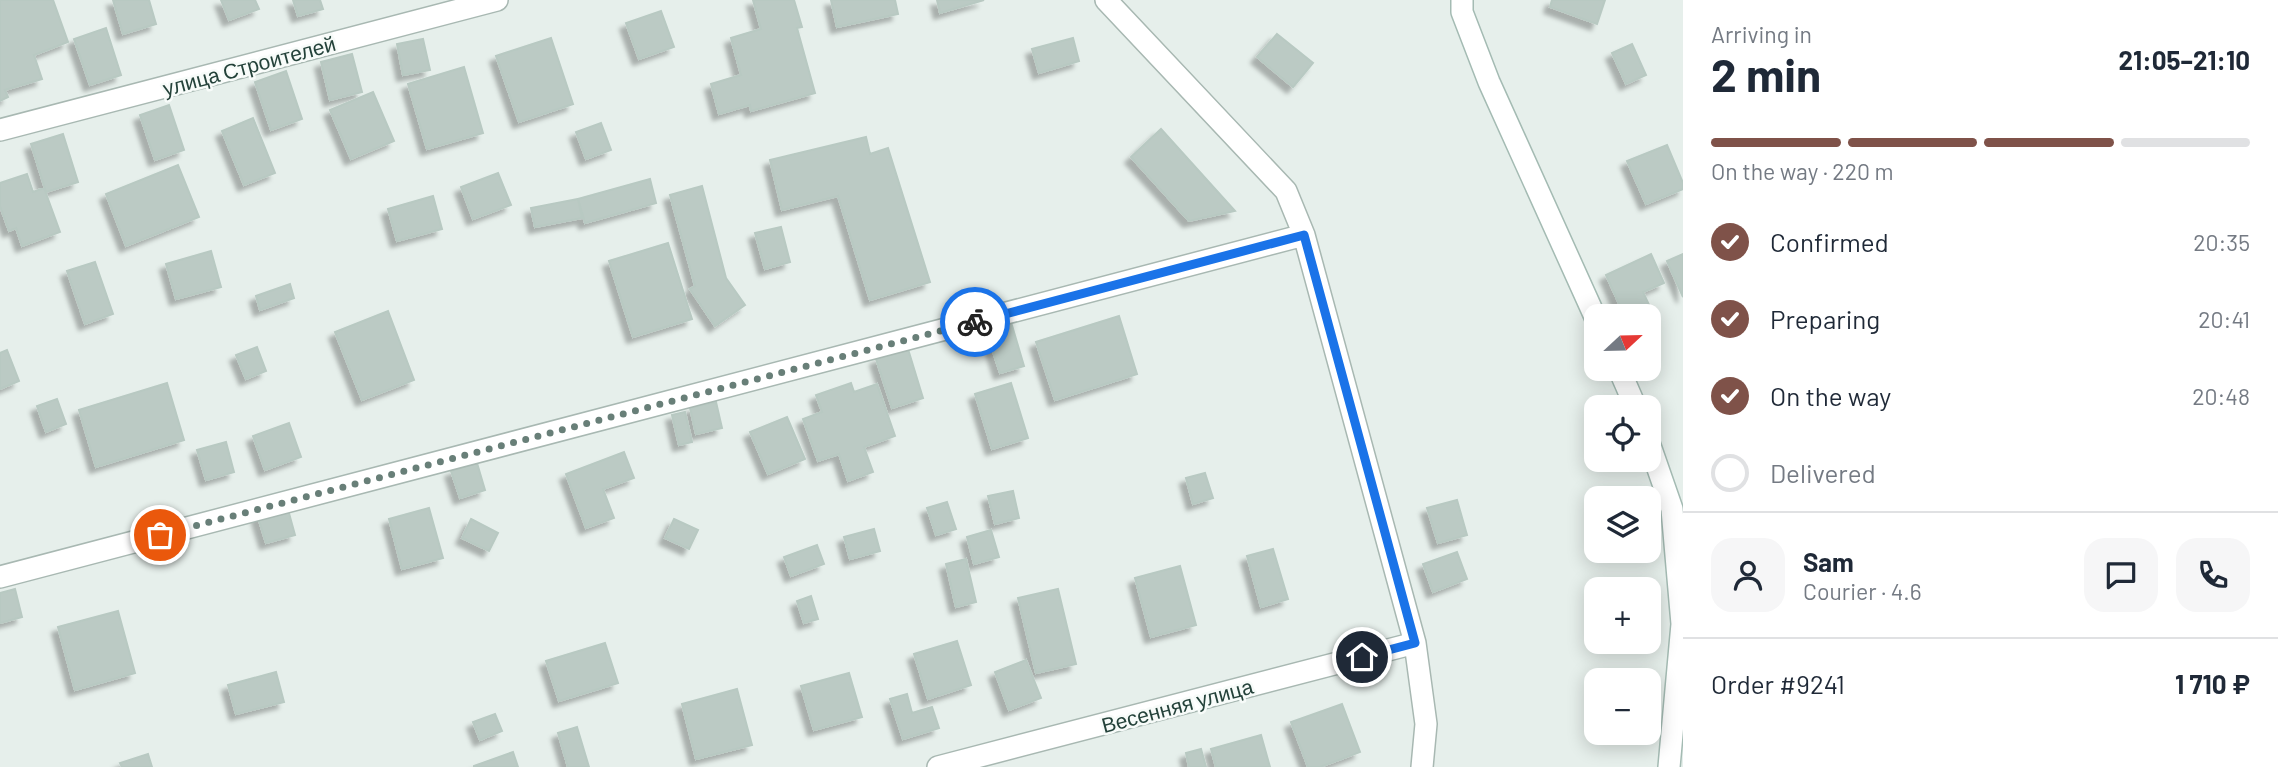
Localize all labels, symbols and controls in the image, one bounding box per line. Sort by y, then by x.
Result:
text: Arriving in [1711,20,1812,48]
street label: улица Строителей [160,30,338,100]
text: 21:05–21:10 [2119,44,2250,75]
text: 2 min [1711,46,1821,101]
text: On the way · 220 m [1711,157,1894,185]
icon: check [1711,223,1749,261]
text: Confirmed [1770,226,1889,257]
text: 20:35 [2193,228,2250,256]
courier [940,287,1010,357]
icon: check [1711,300,1749,338]
icon: bike [956,303,994,341]
text: Preparing [1770,303,1880,334]
north arrow [1584,304,1661,382]
map controls [1584,304,1661,745]
text: 20:41 [2198,305,2250,333]
icon: check [1711,377,1749,415]
text: On the way [1770,380,1891,411]
text: 20:48 [2192,382,2250,410]
button: locate [1584,395,1661,472]
text: Delivered [1770,457,1876,488]
button: layers [1584,486,1661,563]
pin [130,505,190,565]
icon: bag [141,516,179,554]
button: person [1711,538,1785,612]
button: chat [2084,538,2158,612]
button: phone [2176,538,2250,612]
text: Sam [1803,546,1854,577]
button: + [1584,577,1661,654]
text: Courier · 4.6 [1803,577,1922,605]
pin [1332,627,1392,687]
icon: home [1343,638,1381,676]
button: − [1584,668,1661,745]
text: Order #9241 [1711,668,1845,699]
text: 1 710 ₽ [2175,668,2250,699]
street label: Весенняя улица [1099,673,1256,737]

